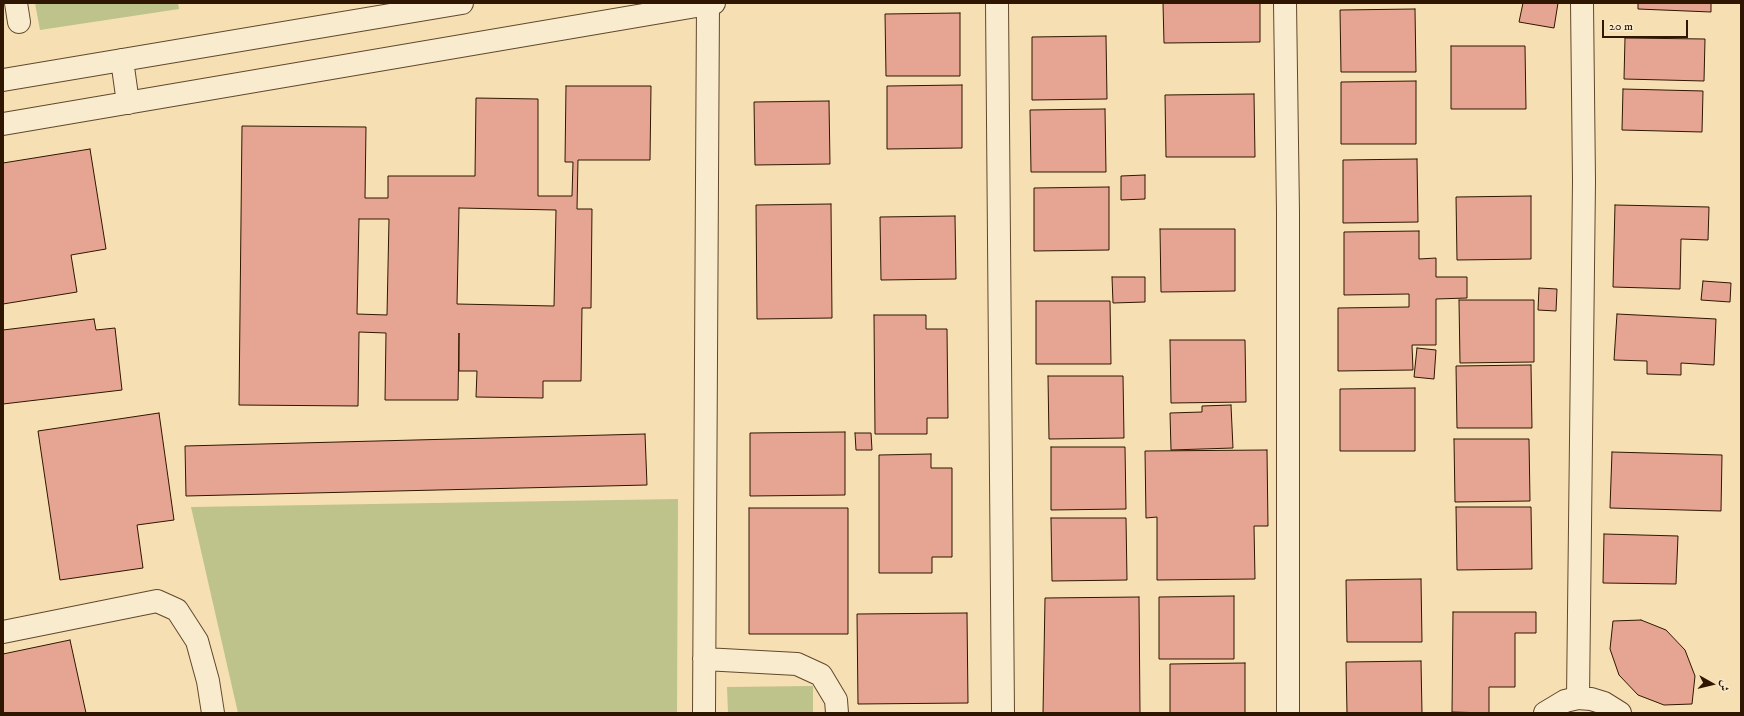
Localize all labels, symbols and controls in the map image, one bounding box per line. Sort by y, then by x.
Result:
scale bar [1604,12,1690,38]
text: 20 m [1609,19,1633,34]
north arrow [1692,664,1732,704]
text: ش [1716,679,1732,692]

